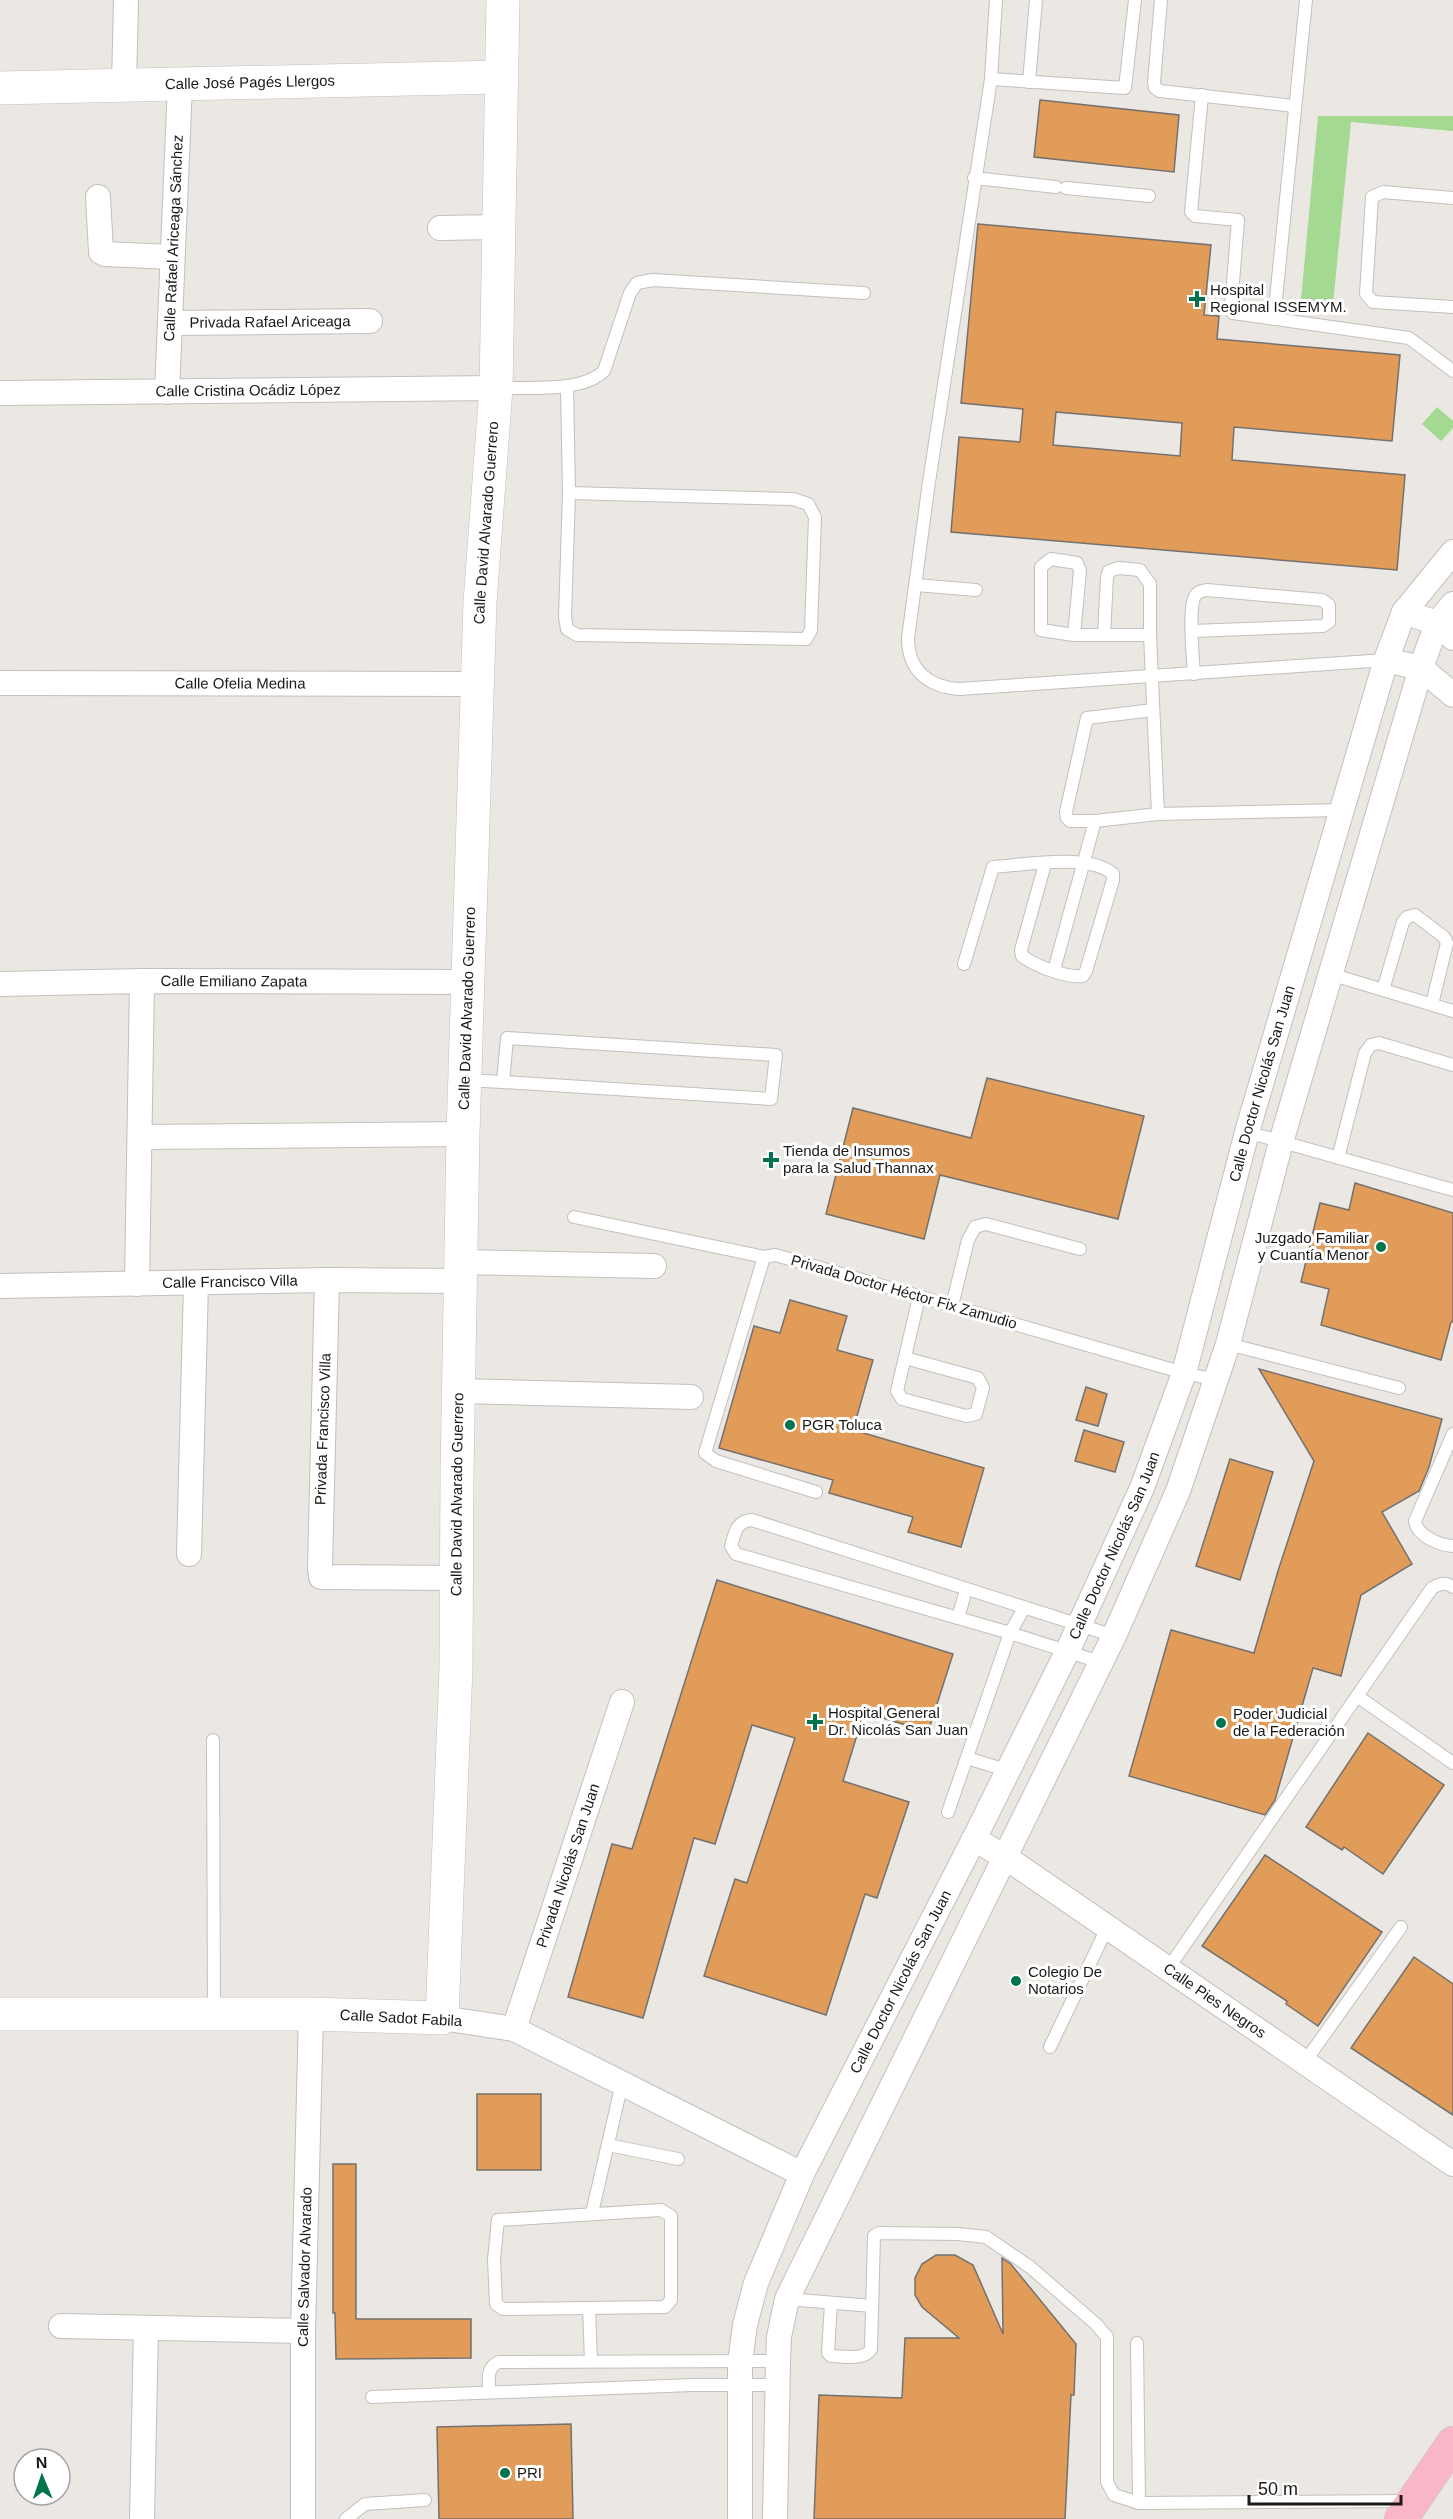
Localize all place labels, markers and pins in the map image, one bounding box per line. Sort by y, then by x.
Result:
place label: Hospital Regional ISSEMYM. [1210,281,1347,315]
marker: Hospital Regional ISSEMYM. [1188,290,1206,308]
place label: Tienda de Insumos para la Salud Thannax [783,1142,934,1176]
marker: Tienda de Insumos para la Salud Thannax [764,1153,778,1167]
place label: Juzgado Familiar y Cuantía Menor [1255,1229,1369,1263]
marker: Juzgado Familiar y Cuantía Menor [1374,1240,1388,1254]
place label: PGR Toluca [802,1416,882,1433]
marker: PGR Toluca [783,1418,797,1432]
place label: Hospital General Dr. Nicolás San Juan [828,1704,968,1738]
place label: Poder Judicial de la Federación [1233,1705,1345,1739]
marker: Hospital General Dr. Nicolás San Juan [806,1713,824,1731]
marker: Poder Judicial de la Federación [1214,1716,1228,1730]
place label: Colegio De Notarios [1028,1963,1102,1997]
marker: Colegio De Notarios [1009,1974,1023,1988]
place label: PRI [517,2464,542,2481]
marker: PRI [498,2466,512,2480]

